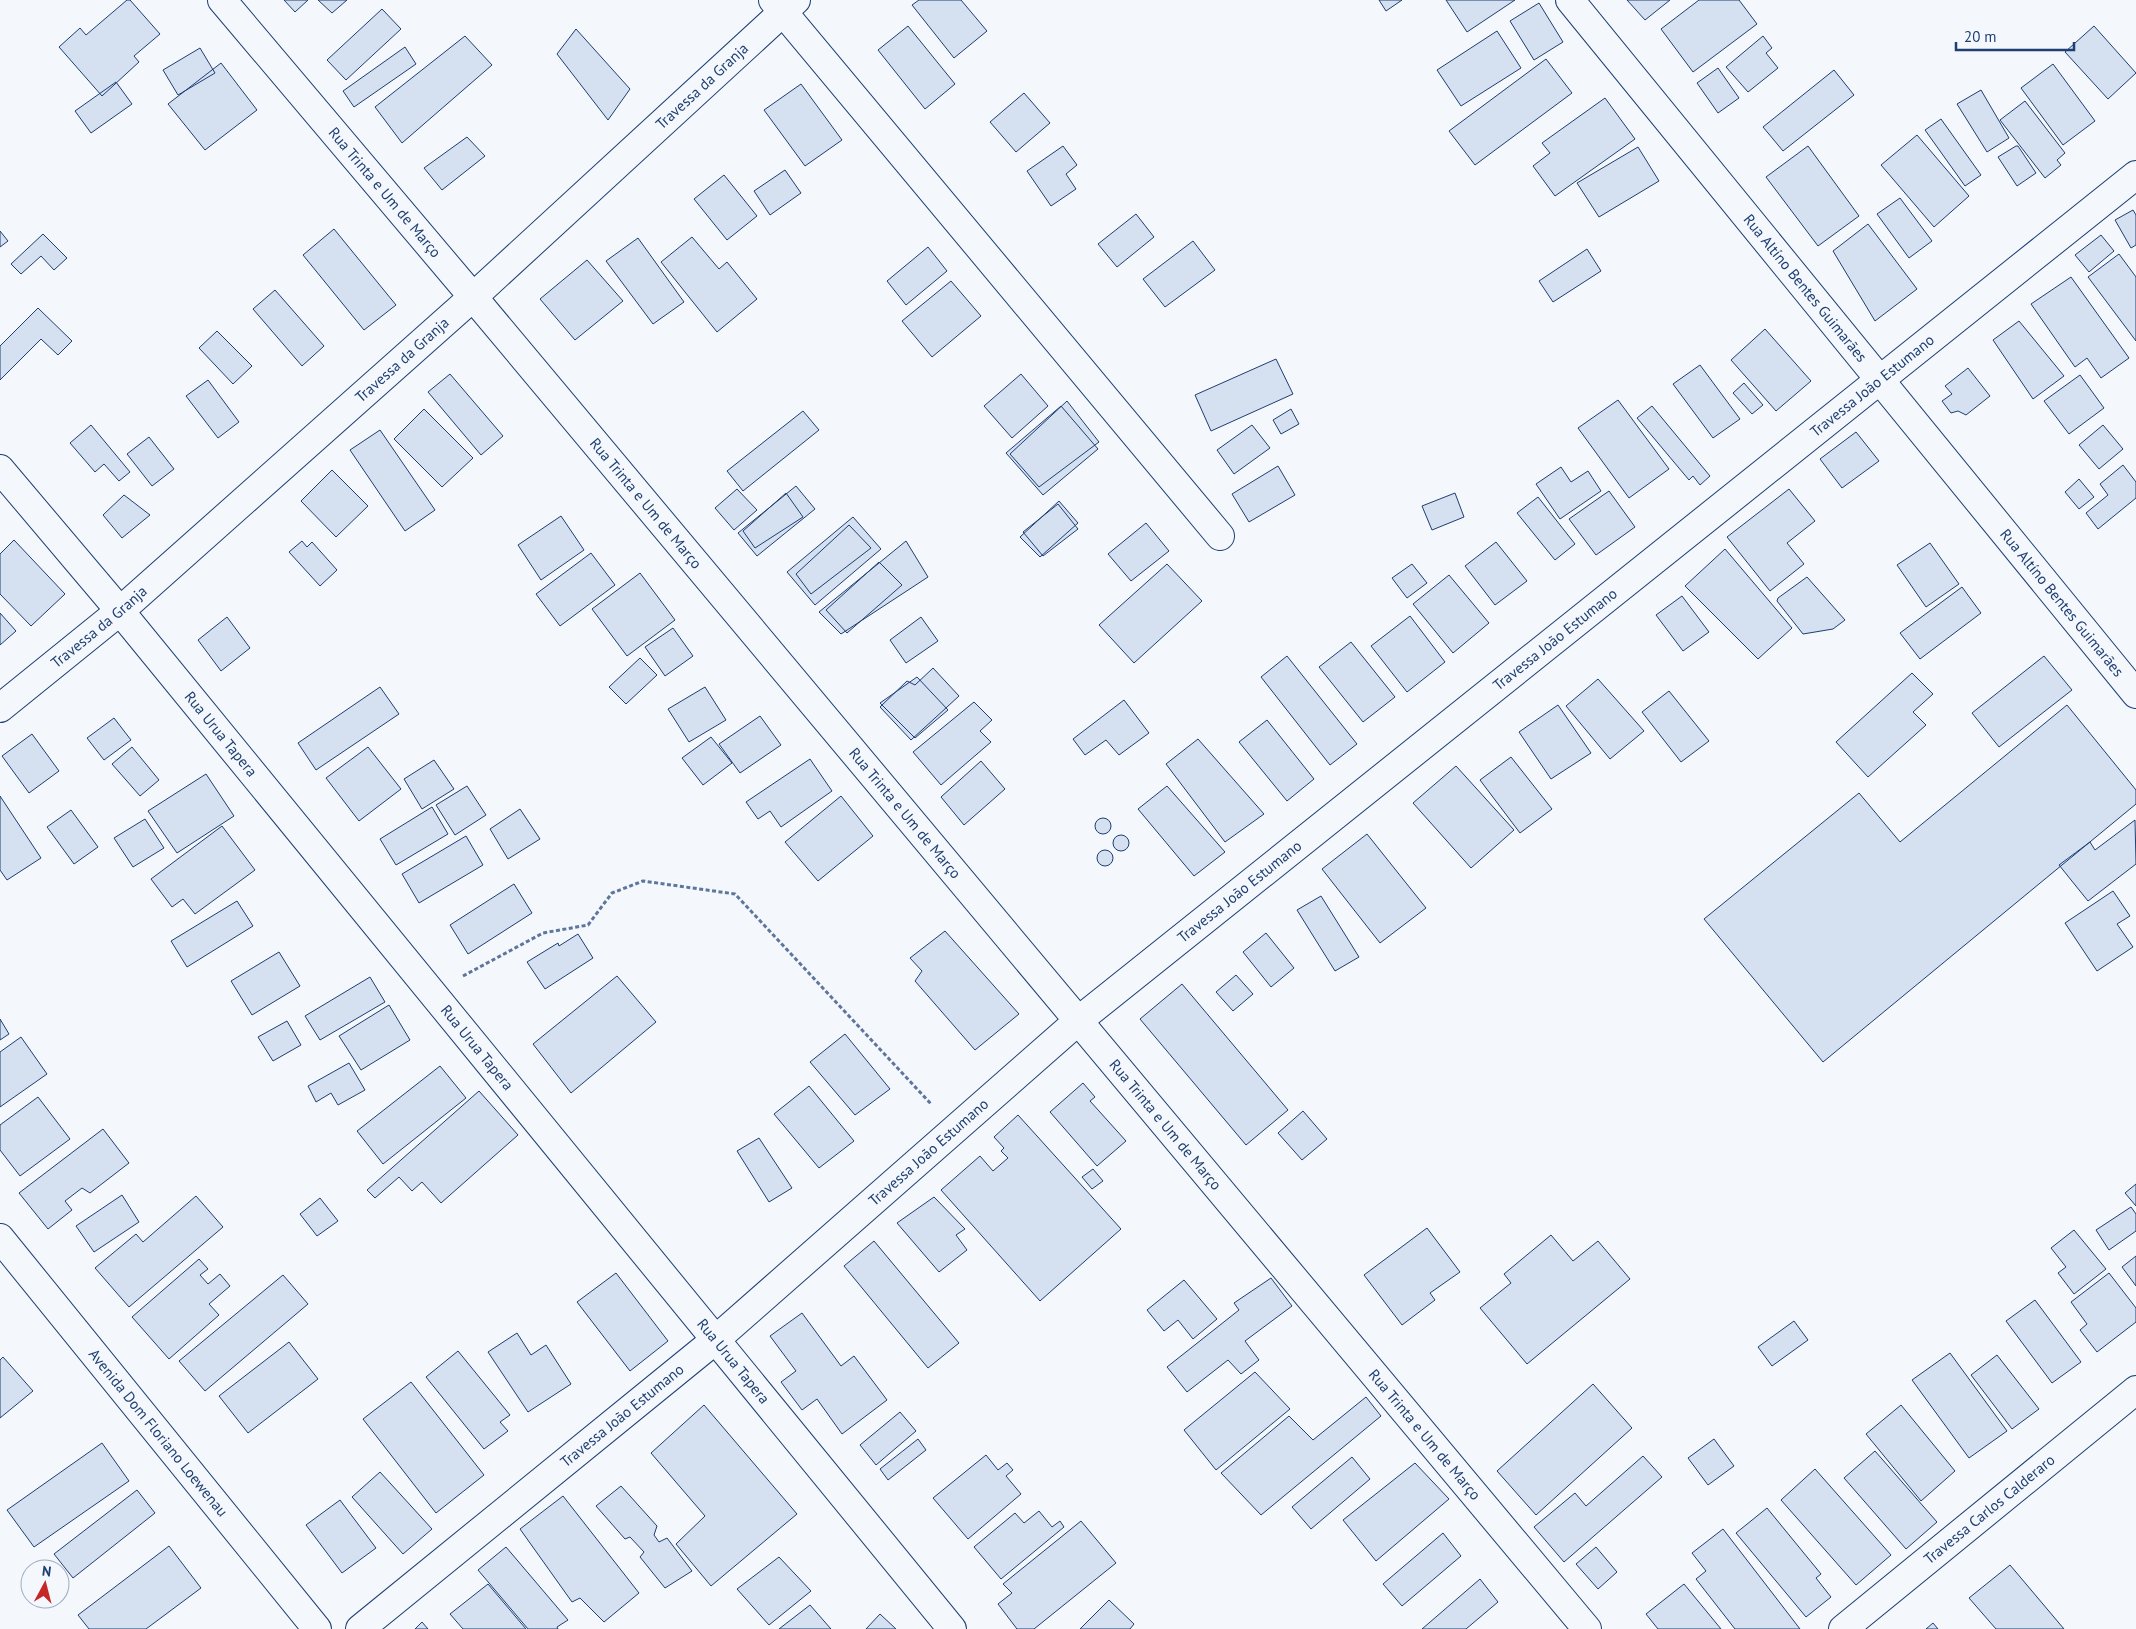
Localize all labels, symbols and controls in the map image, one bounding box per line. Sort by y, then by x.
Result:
scale bar [1956,20,2074,52]
text: 20 m [1964,27,1997,46]
street label: Travessa da Granja [651,39,752,133]
street label: Rua Trinta e Um de Março [325,123,445,261]
street label: Rua Altíno Bentes Guimarães [1740,210,1871,366]
street label: Travessa da Granja [351,313,453,406]
street label: Travessa João Estumano [1806,330,1938,441]
street label: Rua Trinta e Um de Março [586,434,706,572]
street label: Rua Altíno Bentes Guimarães [1996,525,2128,680]
street label: Travessa da Granja [47,581,151,672]
street label: Travessa João Estumano [1489,584,1621,694]
street label: Rua Urua Tapera [181,687,262,780]
street label: Rua Trinta e Um de Março [845,744,965,882]
street label: Travessa João Estumano [1173,836,1305,947]
street label: Rua Urua Tapera [437,1001,518,1094]
street label: Rua Trinta e Um de Março [1106,1055,1226,1194]
street label: Travessa João Estumano [864,1094,992,1210]
street label: Rua Urua Tapera [693,1314,774,1408]
street label: Avenida Dom Floriano Loewenau [85,1345,232,1520]
street label: Travessa João Estumano [556,1359,687,1471]
street label: Rua Trinta e Um de Março [1365,1365,1485,1504]
street label: Travessa Carlos Calderaro [1920,1450,2058,1568]
north arrow [20,1559,70,1609]
text: N [41,1562,52,1581]

